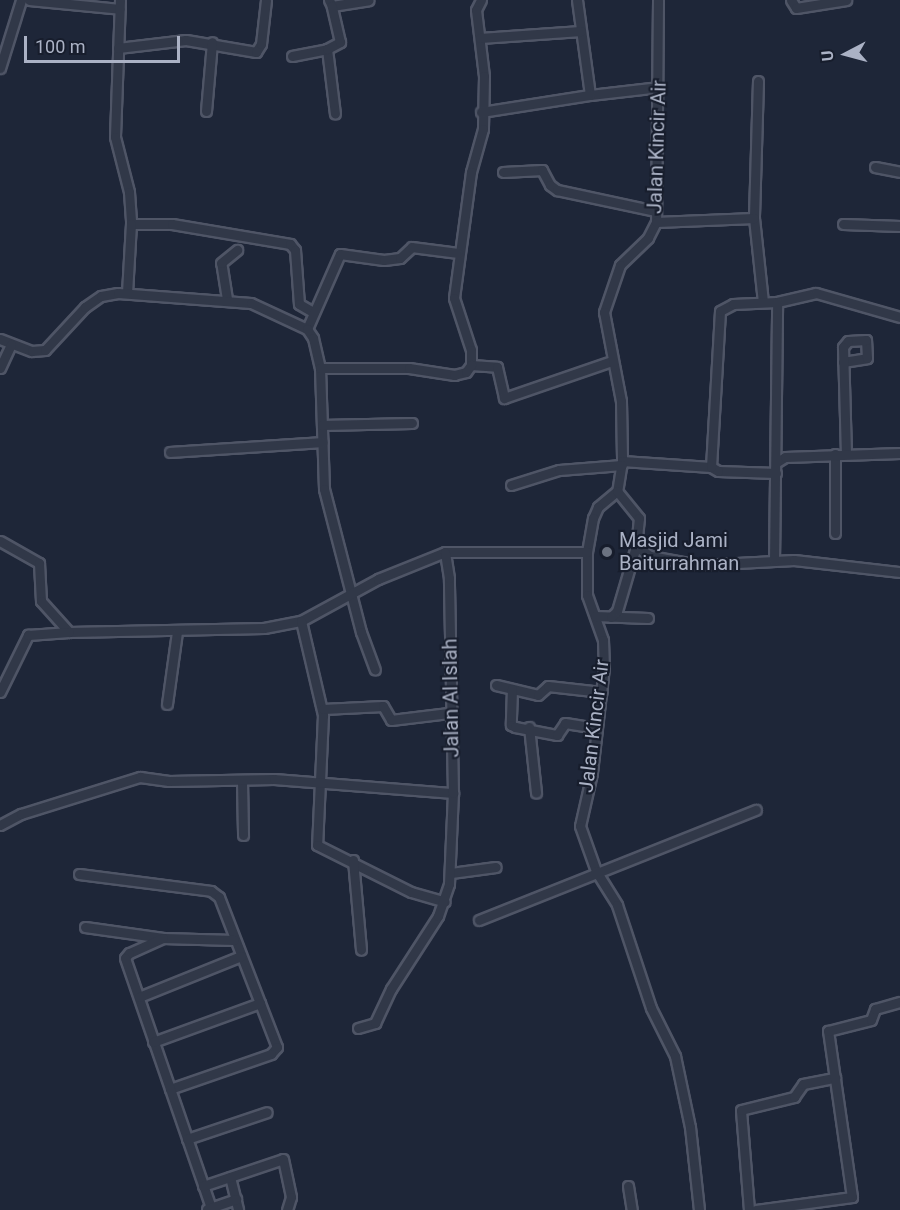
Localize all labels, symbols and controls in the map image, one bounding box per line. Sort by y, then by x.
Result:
scale bar [27,24,183,62]
north arrow [816,24,876,84]
text: 100 m [35,36,86,57]
text: U [818,50,838,62]
street label: Jalan Kincir Air [643,80,671,214]
place label: Masjid Jami Baiturrahman [619,528,739,575]
marker: Masjid Jami Baiturrahman [600,545,614,559]
street label: Jalan Al Islah [438,638,464,758]
street label: Jalan Kincir Air [574,658,614,794]

